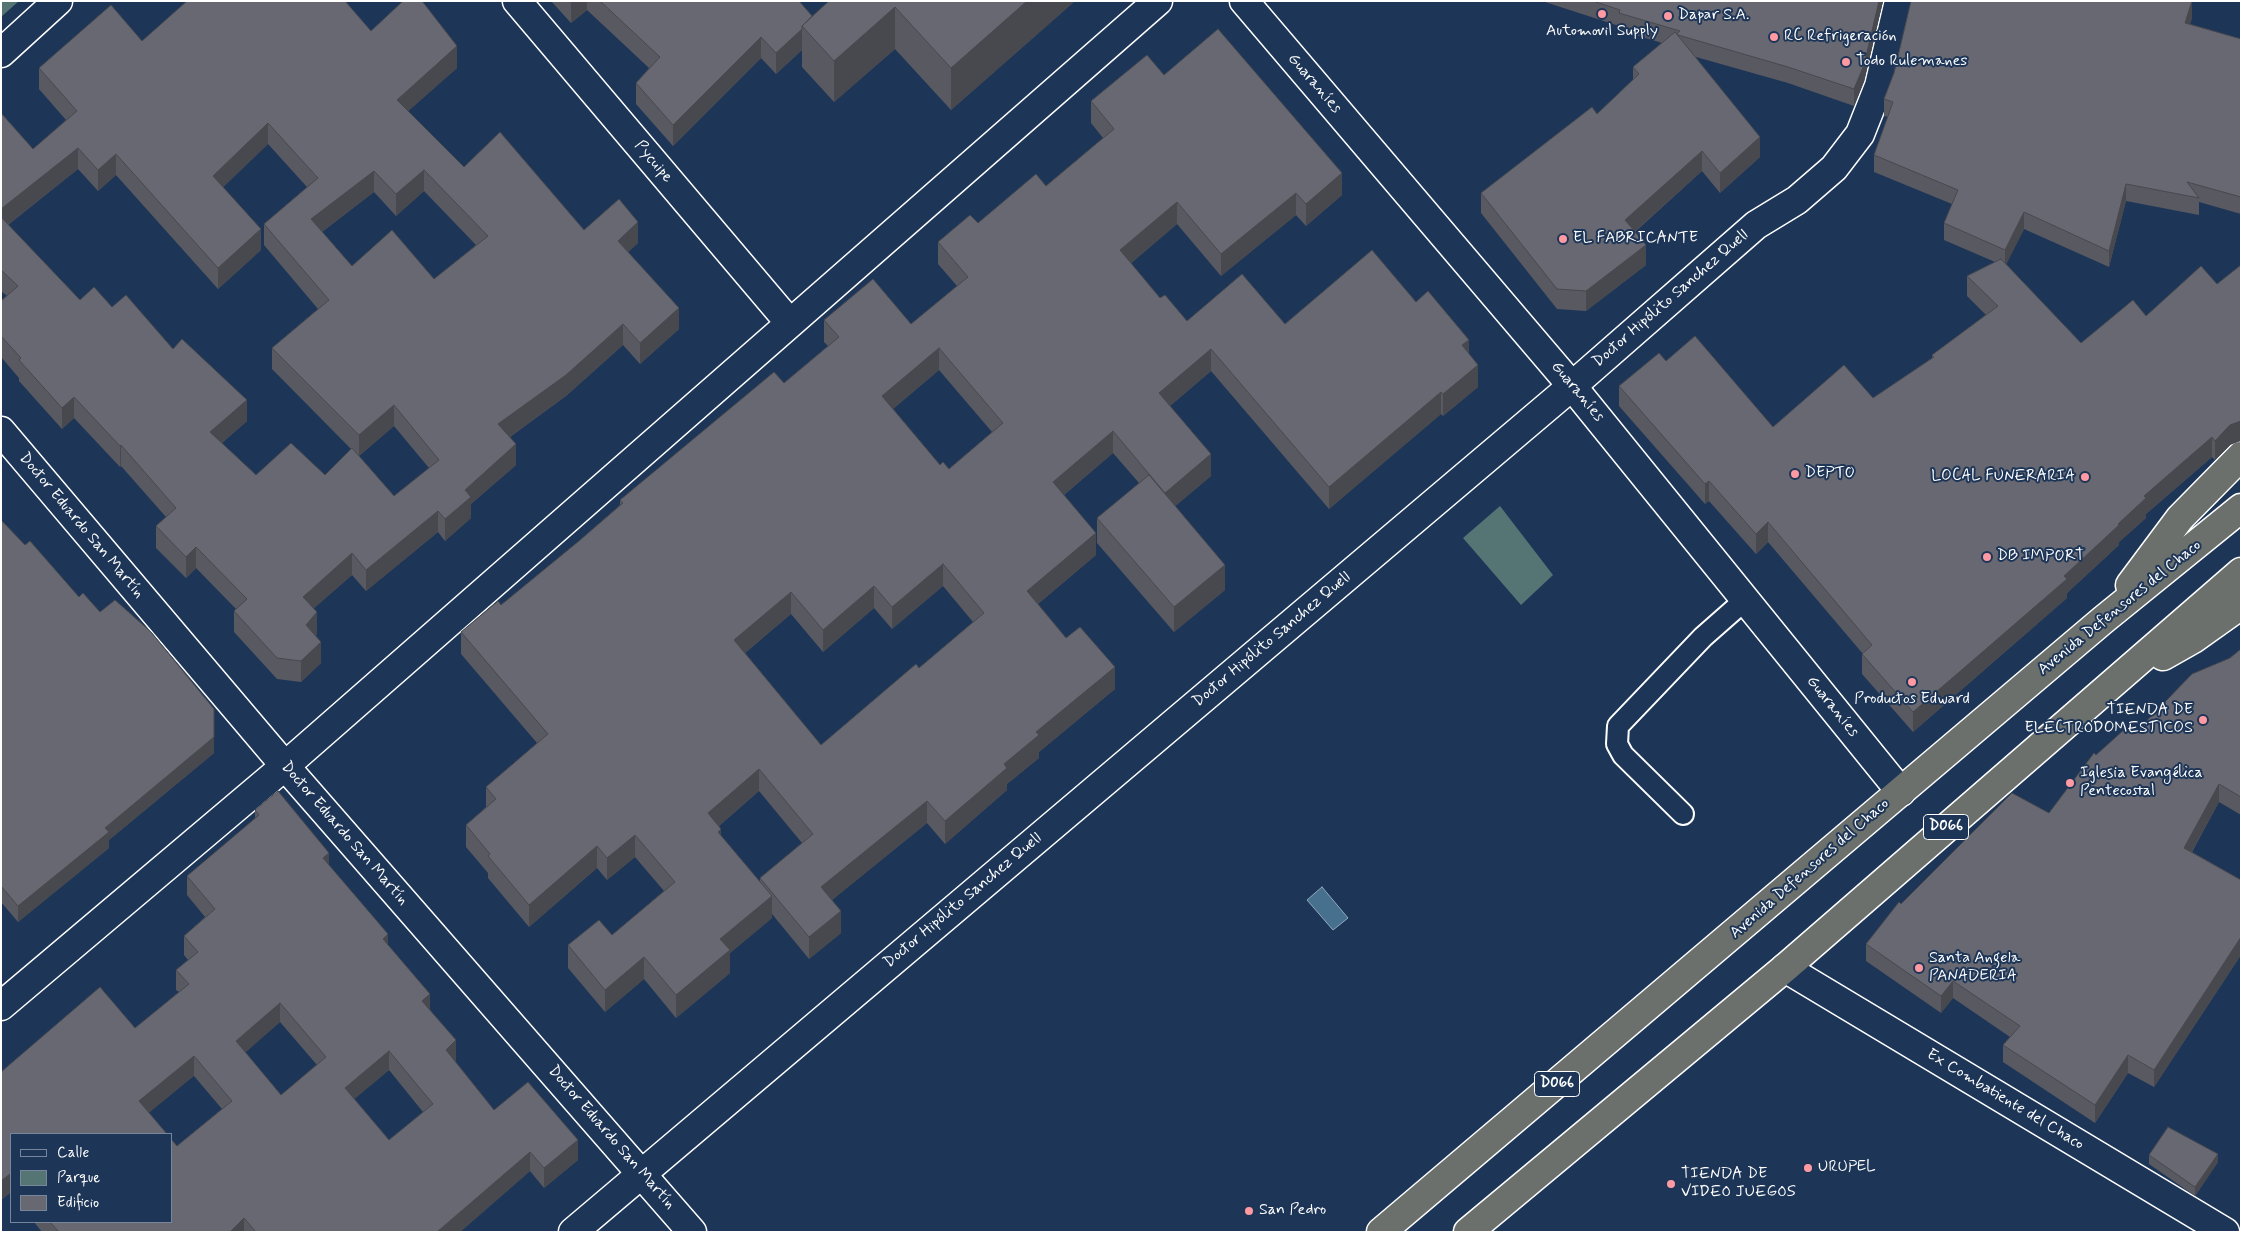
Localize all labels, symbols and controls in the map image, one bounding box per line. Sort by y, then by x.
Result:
place label: Dapar S.A. [1678,6,1749,26]
marker: Automovil Supply [1596,8,1608,20]
marker: Dapar S.A. [1662,10,1674,22]
place label: Automovil Supply [1546,22,1658,42]
place label: RC Refrigeración [1784,27,1897,47]
marker: RC Refrigeración [1768,31,1780,43]
street label: Guaraníes [1283,50,1345,118]
place label: Todo Rulemanes [1856,52,1967,72]
marker: Todo Rulemanes [1840,56,1852,68]
street label: Pycuipe [630,137,676,187]
street label: Doctor Hipólito Sanchez Quell [1589,226,1753,372]
place label: EL FABRICANTE [1573,229,1698,249]
marker: EL FABRICANTE [1557,233,1569,245]
street label: Guaraníes [1546,358,1608,426]
street label: Doctor Eduardo San Martín [14,449,148,603]
place label: DEPTO [1805,464,1855,484]
place label: LOCAL FUNERARIA [1931,467,2075,487]
marker: DEPTO [1789,468,1801,480]
marker: LOCAL FUNERARIA [2079,471,2091,483]
street label: Avenida Defensores del Chaco [2035,536,2205,680]
place label: DB IMPORT [1997,547,2084,567]
marker: DB IMPORT [1981,551,1993,563]
street label: Doctor Hipólito Sanchez Quell [1189,568,1355,712]
street label: Guaraníes [1802,673,1862,741]
marker: Productos Edward [1906,676,1918,688]
place label: Productos Edward [1854,690,1970,710]
place label: TIENDA DE ELECTRODOMESTICOS [2025,701,2193,739]
marker: TIENDA DE ELECTRODOMESTICOS [2197,714,2209,726]
street label: Doctor Eduardo San Martín [276,758,412,910]
place label: Iglesia Evangélica Pentecostal [2080,764,2203,802]
marker: Iglesia Evangélica Pentecostal [2064,777,2076,789]
street label: Avenida Defensores del Chaco [1727,795,1893,943]
road number: D066 [1924,814,1968,840]
street label: Doctor Hipólito Sanchez Quell [880,829,1046,973]
place label: Santa Angela PANADERIA [1929,949,2020,987]
marker: Santa Angela PANADERIA [1913,962,1925,974]
street label: Ex Combatiente del Chaco [1923,1045,2087,1155]
street label: Doctor Eduardo San Martín [543,1062,679,1214]
road number: D066 [1534,1072,1580,1096]
legend [10,1133,172,1223]
text: Calle [57,1143,89,1163]
place label: URUPEL [1818,1158,1876,1178]
marker: URUPEL [1802,1162,1814,1174]
place label: TIENDA DE VIDEO JUEGOS [1681,1165,1796,1203]
text: Parque [57,1168,100,1188]
marker: TIENDA DE VIDEO JUEGOS [1665,1178,1677,1190]
text: Edificio [57,1193,99,1213]
place label: San Pedro [1259,1201,1326,1221]
marker: San Pedro [1243,1205,1255,1217]

